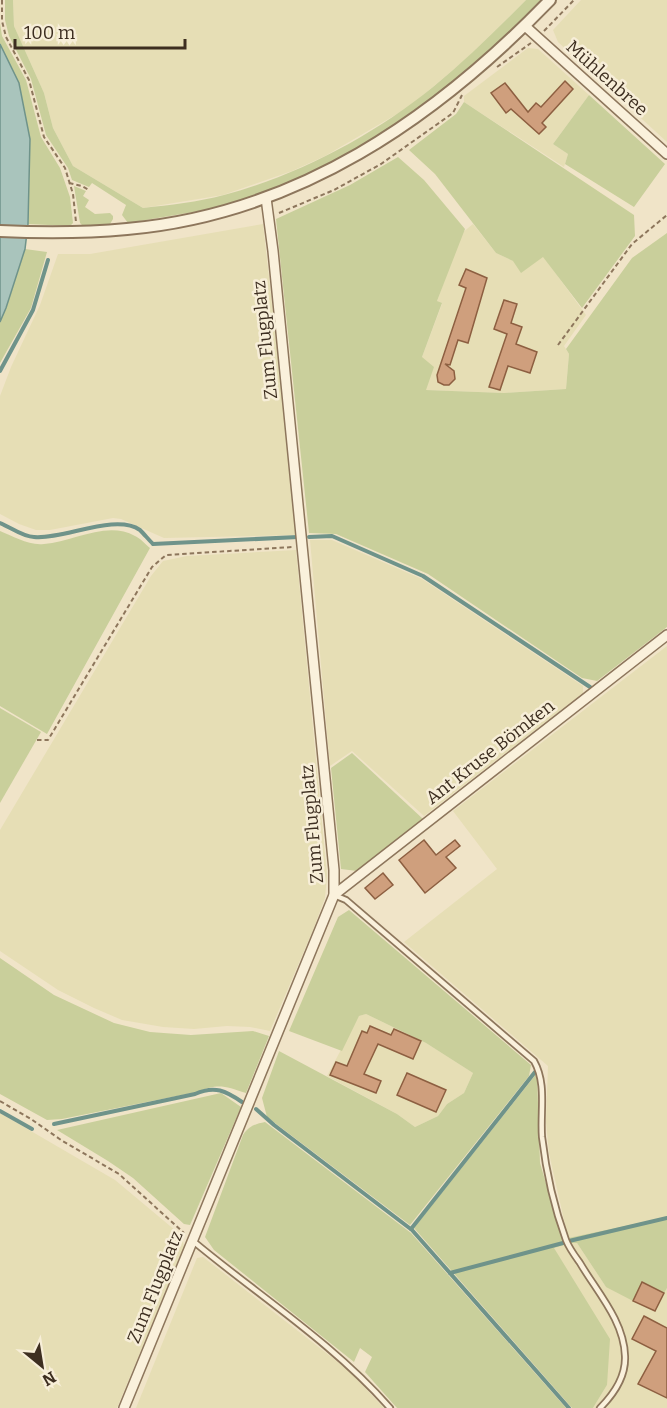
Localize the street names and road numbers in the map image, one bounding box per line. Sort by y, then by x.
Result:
street label: Mühlenbree [562,36,652,120]
street label: Zum Flugplatz [248,279,282,401]
street label: Ant Kruse Bömken [421,695,559,809]
street label: Zum Flugplatz [296,764,328,884]
street label: Zum Flugplatz [122,1228,188,1346]

